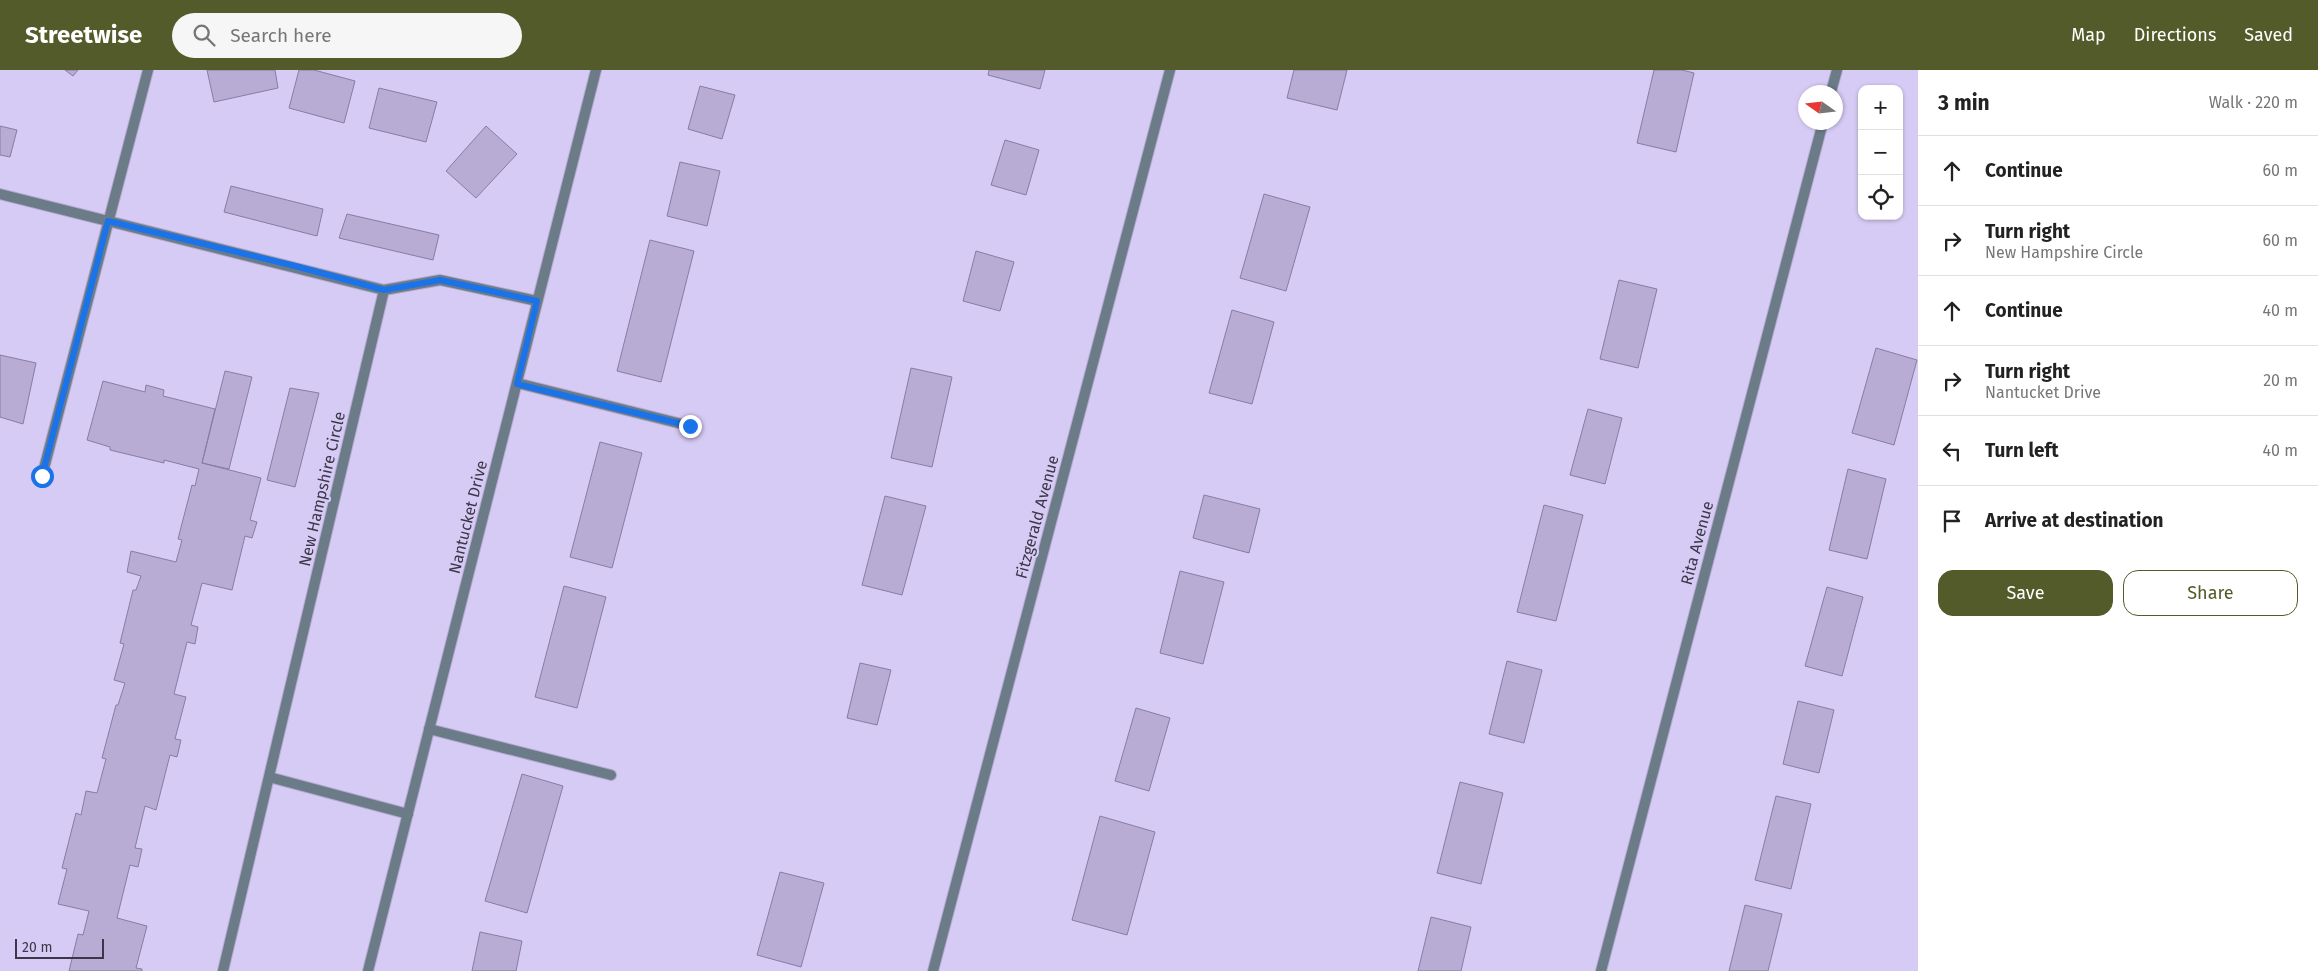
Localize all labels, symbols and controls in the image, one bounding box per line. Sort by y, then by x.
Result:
search box [172,13,522,58]
text: Streetwise [25,21,142,49]
icon: search [190,21,218,49]
text: Search here [230,24,332,47]
text: Map [2071,24,2106,46]
text: Directions [2134,24,2216,46]
text: Saved [2244,24,2293,46]
north arrow [1798,85,1843,130]
map controls [1858,85,1903,220]
button: + [1858,85,1903,130]
text: 3 min [1938,90,1990,116]
text: Walk · 220 m [2209,93,2298,112]
button: − [1858,130,1903,175]
icon: ahead [1938,157,1966,185]
text: Continue [1985,159,2063,182]
text: 60 m [2263,161,2298,180]
button: locate [1858,175,1903,220]
text: Turn right [1985,220,2070,243]
icon: right [1938,227,1966,255]
text: 60 m [2263,231,2298,250]
text: New Hampshire Circle [1985,243,2143,262]
icon: ahead [1938,297,1966,325]
text: Continue [1985,299,2063,322]
text: 40 m [2263,301,2298,320]
text: Turn right [1985,360,2070,383]
icon: right [1938,367,1966,395]
text: 20 m [2263,371,2298,390]
text: Nantucket Drive [1985,383,2101,402]
street label: New Hampshire Circle [295,410,349,568]
route end [679,415,702,438]
icon: left [1938,437,1966,465]
text: Turn left [1985,439,2059,462]
text: 40 m [2263,441,2298,460]
street label: Fitzgerald Avenue [1011,453,1063,581]
street label: Nantucket Drive [445,458,491,576]
route start [31,465,54,488]
street label: Rita Avenue [1677,499,1717,587]
icon: arrive [1938,507,1966,535]
text: Arrive at destination [1985,509,2164,532]
button: Save [1938,570,2113,616]
button: Share [2123,570,2298,616]
scale bar [15,936,104,959]
text: 20 m [22,939,52,956]

